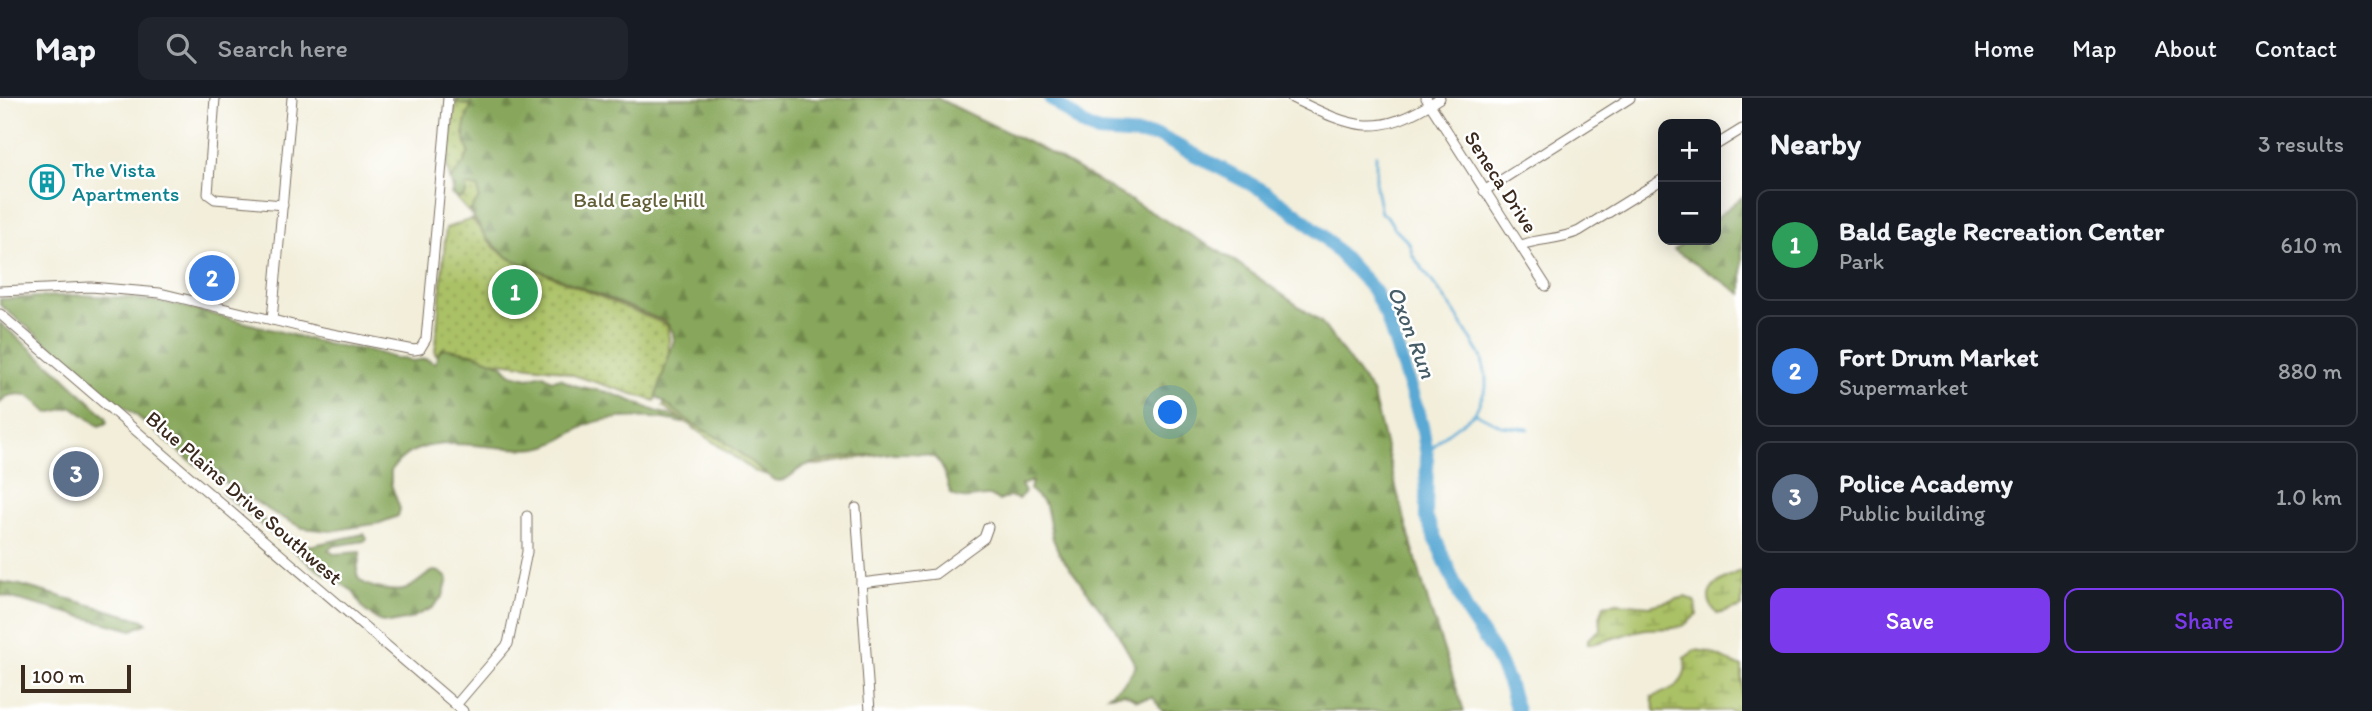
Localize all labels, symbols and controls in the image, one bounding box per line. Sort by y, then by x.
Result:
search box [138,17,628,80]
text: Map [35,29,96,68]
icon: search [162,29,200,67]
text: Search here [218,32,348,64]
text: Home [1974,34,2034,63]
text: Map [2072,34,2116,63]
text: About [2154,34,2217,63]
text: Contact [2255,34,2337,63]
map controls [1658,119,1721,245]
button: + [1658,119,1721,182]
text: Nearby [1770,125,1861,162]
street label: Seneca Drive [1459,126,1544,237]
text: 3 results [2258,130,2344,158]
place label: The Vista Apartments [72,157,179,206]
building icon: The Vista Apartments [28,163,66,201]
button: − [1658,182,1721,245]
park label: Bald Eagle Hill [573,187,705,212]
text: Bald Eagle Recreation Center [1839,215,2164,247]
text: 1 [1790,231,1800,259]
text: 610 m [2280,231,2342,259]
text: Park [1839,247,1884,275]
pin: 2 [189,252,235,304]
pin: 1 [492,266,538,318]
water label: Oxon Run [1382,282,1443,383]
text: Fort Drum Market [1839,341,2039,373]
text: 2 [1789,357,1801,385]
text: 880 m [2278,357,2342,385]
text: Supermarket [1839,373,1968,401]
your location [1153,395,1187,429]
street label: Blue Plains Drive Southwest [141,406,348,590]
pin: 3 [53,448,99,500]
text: Police Academy [1839,467,2013,499]
text: 3 [1789,483,1801,511]
text: 1.0 km [2276,483,2342,511]
text: Public building [1839,499,1985,527]
button: Save [1770,588,2050,653]
button: Share [2064,588,2344,653]
scale bar [21,662,131,694]
text: 100 m [32,665,84,688]

